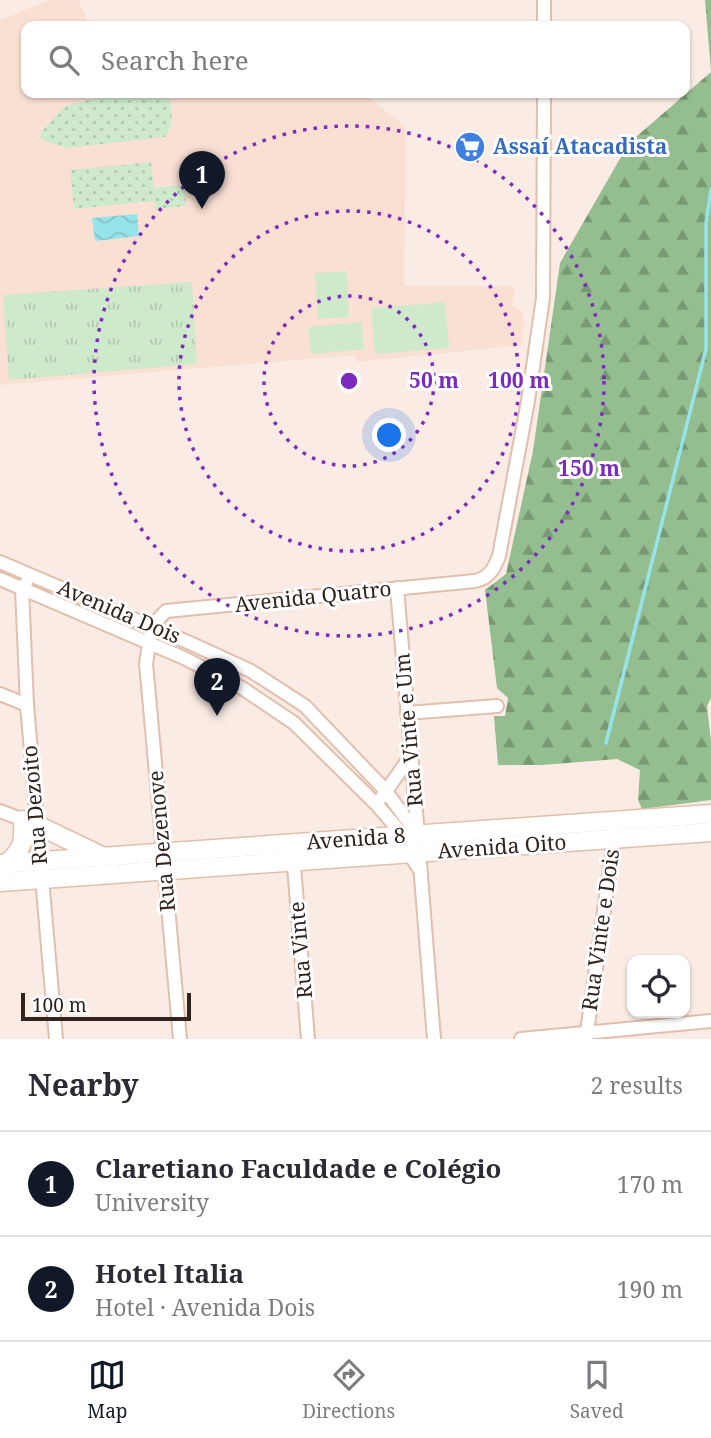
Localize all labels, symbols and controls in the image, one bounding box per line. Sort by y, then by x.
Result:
search box [21,21,690,98]
icon: search [45,41,83,79]
text: Search here [101,42,249,78]
supermarket icon: Assaí Atacadista [453,130,487,164]
place label: Assaí Atacadista [493,132,667,160]
pin: 1 [179,151,225,209]
text: 50 m [409,366,459,394]
text: 100 m [488,366,550,394]
centre of rings [337,369,361,393]
your location [372,418,406,452]
text: 150 m [558,454,620,482]
street label: Avenida Dois [54,573,185,650]
street label: Avenida Quatro [233,574,393,618]
street label: Rua Vinte e Um [387,652,429,808]
pin: 2 [194,658,240,716]
street label: Rua Dezoito [15,744,53,866]
street label: Rua Dezenove [141,769,181,913]
street label: Avenida 8 [306,821,406,855]
street label: Avenida Oito [437,828,567,864]
street label: Rua Vinte e Dois [575,847,625,1013]
street label: Rua Vinte [282,900,318,1000]
map controls [627,955,690,1018]
button: locate [627,955,690,1018]
scale bar [21,990,191,1022]
text: 100 m [32,992,87,1018]
text: Nearby [28,1064,139,1105]
text: 2 results [590,1069,683,1101]
text: Claretiano Faculdade e Colégio [95,1150,502,1186]
text: 1 [45,1168,58,1200]
text: 170 m [617,1168,683,1200]
text: University [95,1186,209,1218]
text: Hotel Italia [95,1255,244,1291]
text: 2 [45,1273,58,1305]
text: 190 m [617,1273,683,1305]
text: Hotel · Avenida Dois [95,1291,315,1323]
tab: Map [87,1356,128,1424]
tab: Directions [302,1356,395,1424]
tab: Saved [570,1356,624,1424]

